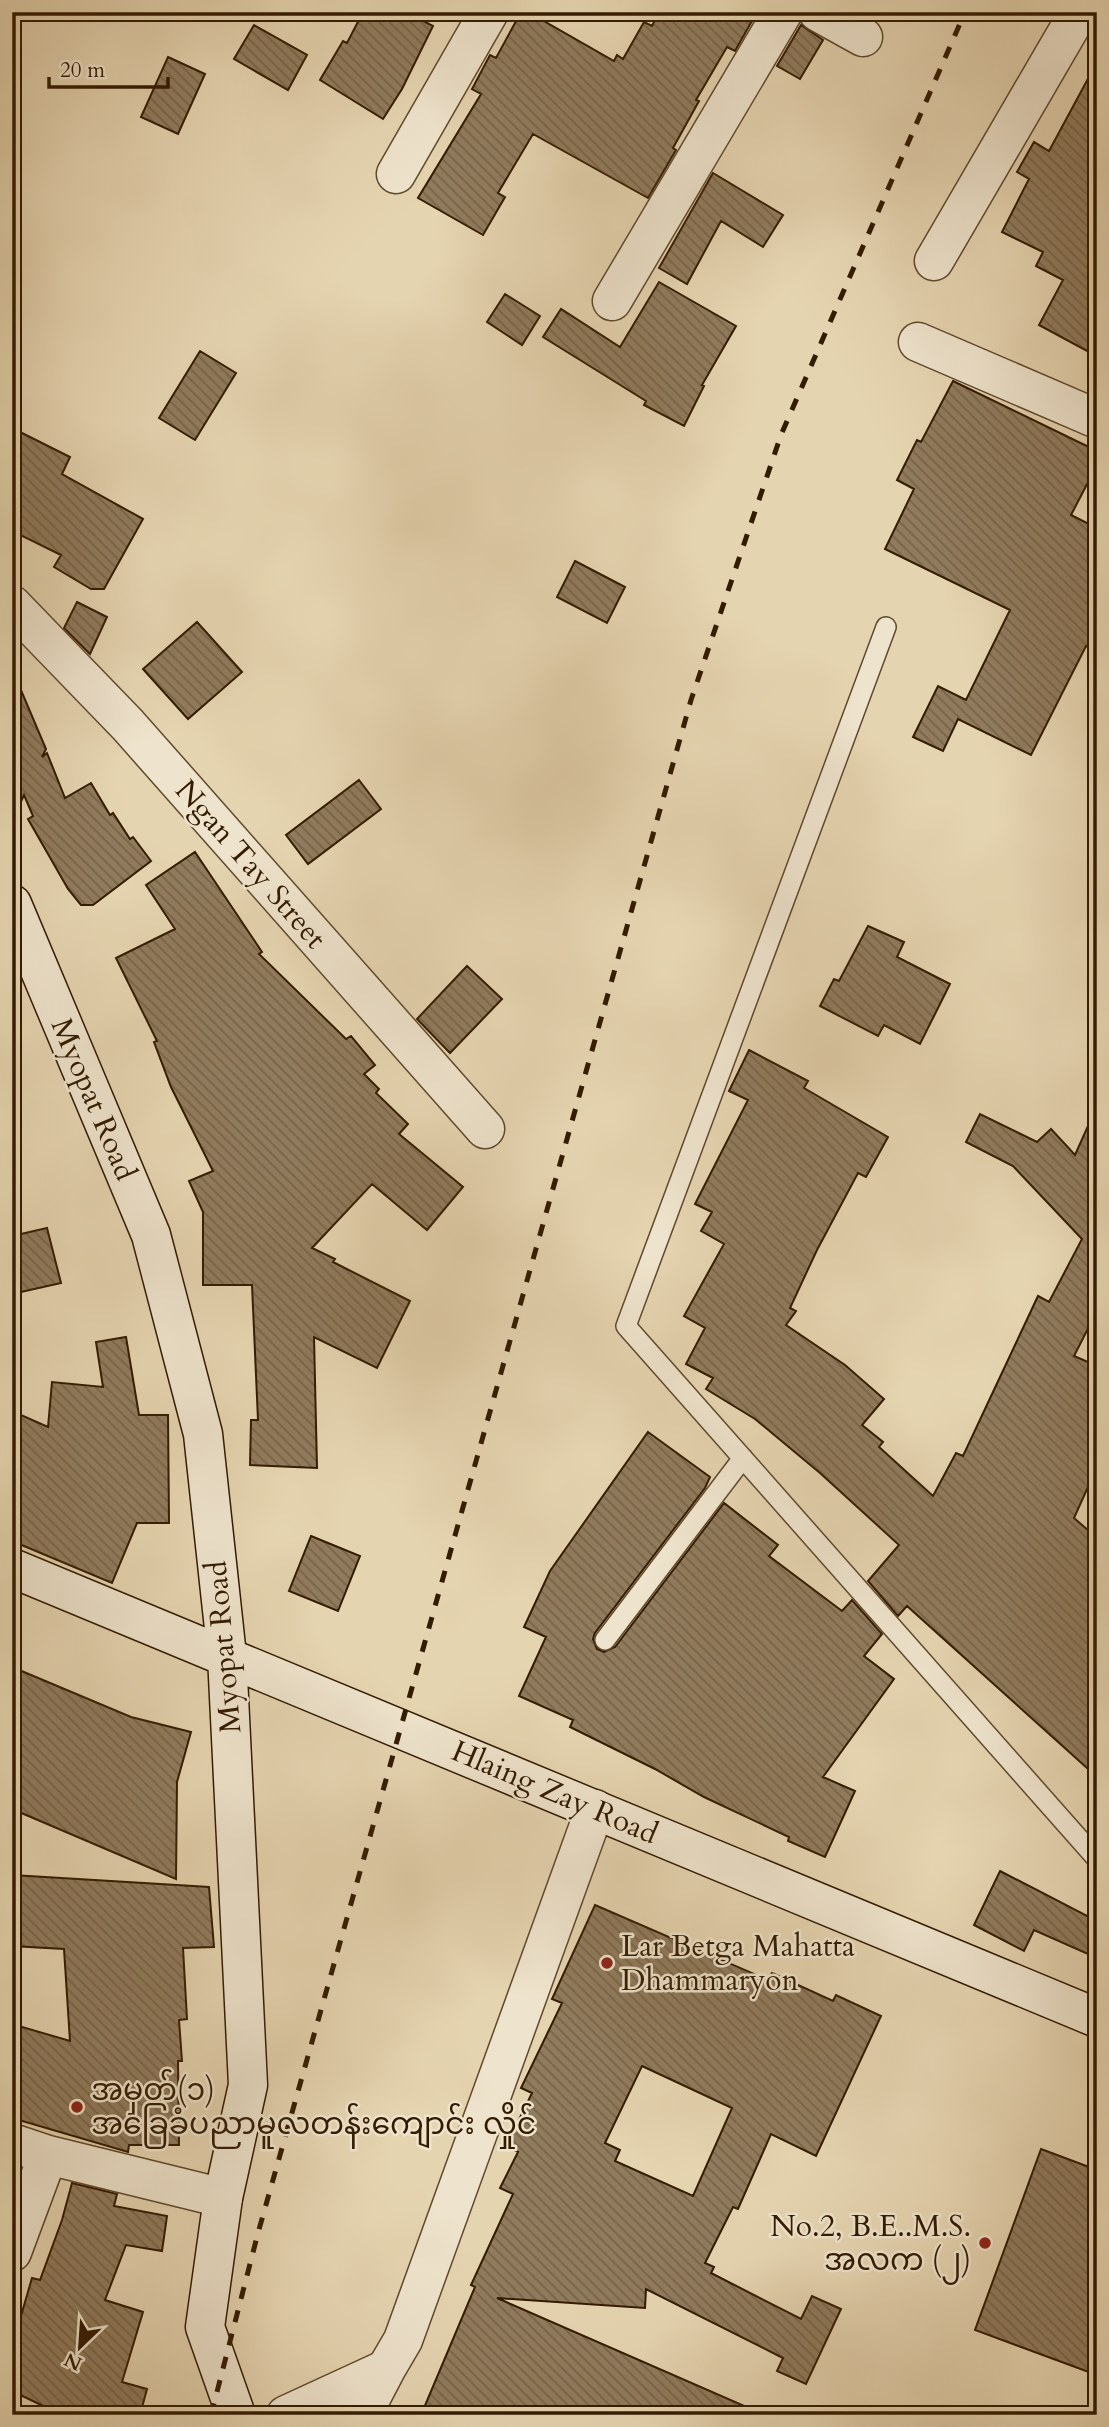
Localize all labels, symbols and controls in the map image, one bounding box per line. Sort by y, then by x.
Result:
scale bar [49,46,168,90]
text: 20 m [60,56,105,85]
street label: Ngan Tay Street [166,771,336,958]
street label: Myopat Road [41,1012,146,1187]
street label: Myopat Road [196,1559,251,1735]
street label: Hlaing Zay Road [445,1731,664,1854]
place label: Lar Betga Mahatta Dhammaryon [621,1926,855,2001]
marker: Lar Betga Mahatta Dhammaryon [599,1955,615,1971]
place label: အမှတ်(၁) အခြေခံပညာမူလတန်းကျောင်း လှိုင် [91,2068,536,2149]
marker: အမှတ်(၁) အခြေခံပညာမူလတန်းကျောင်း လှိုင် [69,2099,85,2115]
place label: No.2, B.E..M.S. အလက (၂) [770,2206,971,2285]
marker: No.2, B.E..M.S. အလက (၂) [977,2235,993,2251]
north arrow [46,2312,116,2382]
text: N [60,2346,86,2377]

